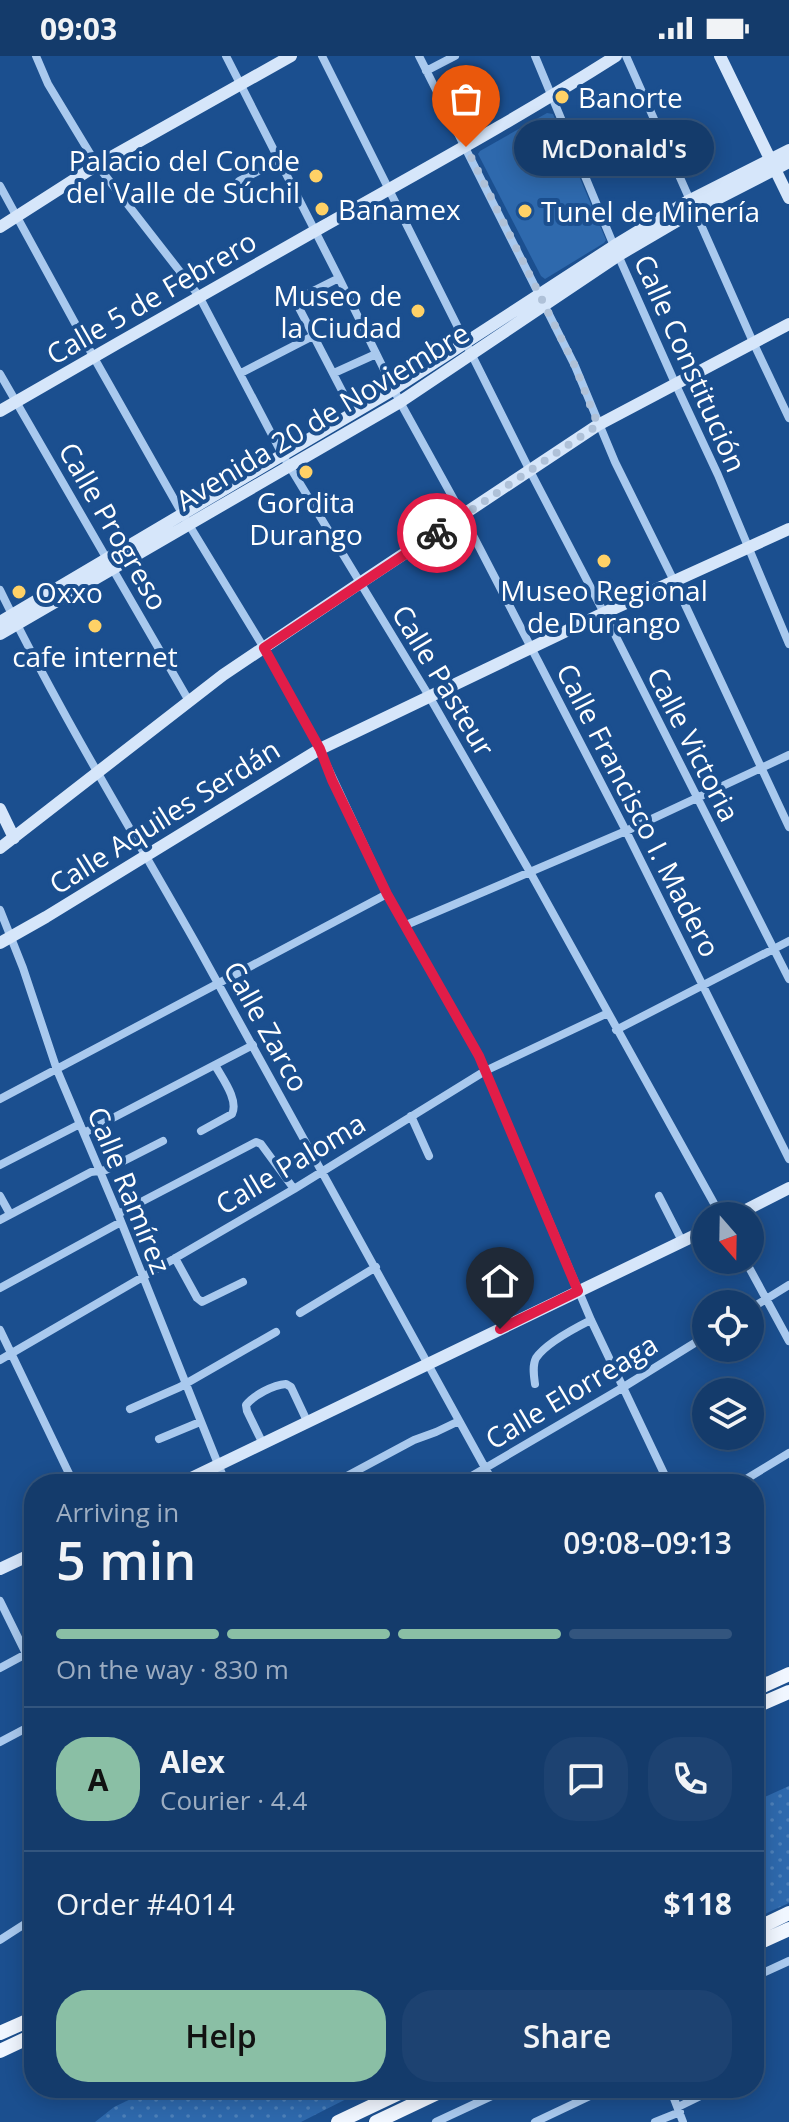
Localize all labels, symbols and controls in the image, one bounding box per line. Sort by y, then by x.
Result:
text: 09:03 [40,8,117,49]
pin [432,65,500,147]
icon: bag [444,77,488,121]
place label: Banorte [578,78,683,116]
marker: Banorte [553,88,571,106]
callout: McDonald's [514,119,714,175]
text: McDonald's [541,130,687,166]
place label: Palacio del Conde del Valle de Súchil [66,141,300,211]
marker: Palacio del Conde del Valle de Súchil [307,167,325,185]
place label: Banamex [338,190,461,228]
place label: Tunel de Minería [541,192,760,230]
marker: Banamex [313,200,331,218]
marker: Tunel de Minería [516,202,534,220]
street label: Calle 5 de Febrero [39,221,263,373]
street label: Calle Constitución [626,248,756,478]
place label: Museo de la Ciudad [274,276,402,346]
marker: Museo de la Ciudad [409,302,427,320]
street label: Avenida 20 de Noviembre [168,313,476,519]
street label: Calle Progreso [51,435,177,617]
marker: Gordita Durango [297,463,315,481]
place label: Gordita Durango [249,483,363,553]
courier [397,493,477,573]
icon: bike [415,511,459,555]
marker: Museo Regional de Durango [595,552,613,570]
place label: Museo Regional de Durango [500,571,708,641]
place label: Oxxo [35,573,103,611]
marker: Oxxo [10,583,28,601]
street label: Calle Pasteur [384,597,504,763]
marker: cafe internet [86,617,104,635]
place label: cafe internet [12,637,178,675]
street label: Calle Francisco I. Madero [548,657,730,963]
street label: Calle Victoria [639,660,749,828]
street label: Calle Aquiles Serdán [41,730,287,902]
street label: Calle Zarco [216,954,318,1098]
street label: Calle Ramírez [79,1101,181,1279]
street label: Calle Paloma [208,1103,372,1223]
north arrow [692,1202,764,1274]
map controls [692,1202,764,1450]
pin [466,1247,534,1329]
icon: home [478,1259,522,1303]
button: locate [692,1290,764,1362]
street label: Calle Elorreaga [478,1325,664,1457]
button: layers [692,1378,764,1450]
text: Arriving in [56,1494,179,1530]
text: 09:08–09:13 [563,1522,732,1563]
text: 5 min [56,1524,196,1595]
text: On the way · 830 m [56,1651,289,1687]
button: chat [544,1737,628,1821]
button: phone [648,1737,732,1821]
text: Alex [160,1741,225,1782]
text: A [88,1759,108,1800]
text: Courier · 4.4 [160,1782,307,1818]
text: Order #4014 [56,1883,235,1924]
text: $118 [663,1883,732,1924]
button: Help [56,1990,386,2082]
button: Share [402,1990,732,2082]

